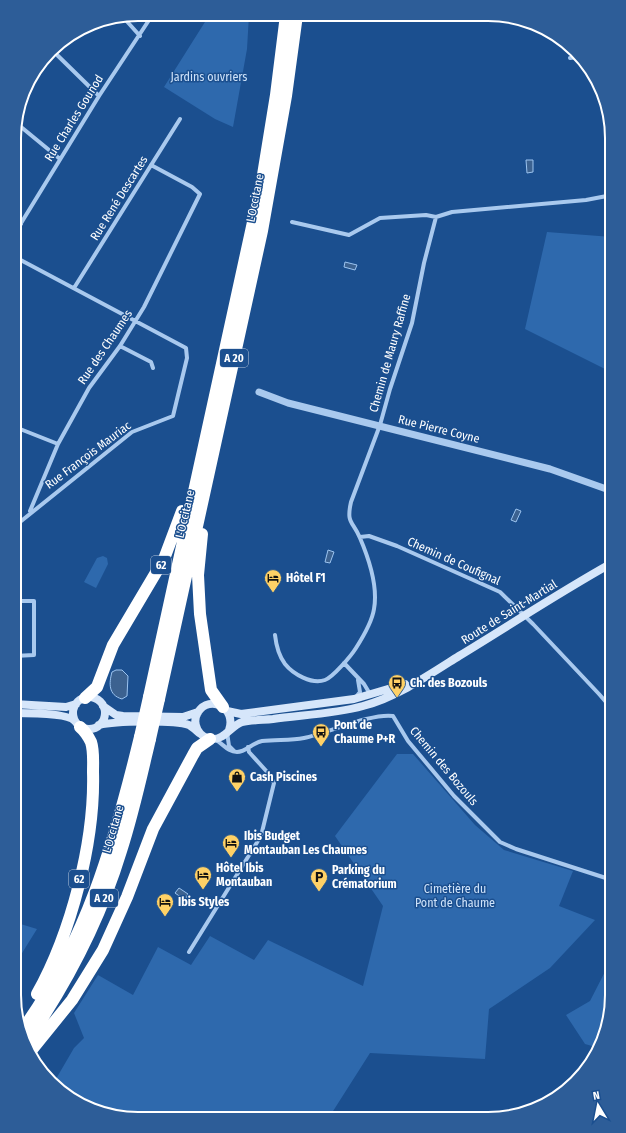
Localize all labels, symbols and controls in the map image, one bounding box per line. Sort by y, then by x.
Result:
park label: Jardins ouvriers [171,70,247,84]
street label: Rue Charles Gounod [42,72,106,164]
street label: Rue René Descartes [87,153,151,243]
street label: L'Occitane [243,172,267,223]
street label: Chemin de Maury Raffine [366,292,414,414]
street label: Rue des Chaumes [75,307,135,387]
road number: A 20 [220,349,248,367]
street label: Rue Pierre Coyne [397,412,481,446]
street label: Rue François Mauriac [42,418,134,492]
street label: L'Occitane [173,488,197,540]
street label: Chemin de Coufignal [405,534,503,588]
road number: 62 [151,556,171,574]
hotel icon: Hôtel F1 [263,568,283,593]
place label: Hôtel F1 [286,571,326,585]
street label: Route de Saint-Martial [459,577,559,647]
bus stop icon: Ch. des Bozouls [387,673,407,698]
place label: Ch. des Bozouls [410,676,488,690]
place label: Pont de Chaume P+R [334,718,396,746]
bus stop icon: Pont de Chaume P+R [311,722,331,747]
street label: Chemin des Bozouls [407,724,481,808]
shop icon: Cash Piscines [227,767,247,792]
place label: Cash Piscines [250,770,318,784]
street label: L'Occitane [100,803,127,855]
place label: Ibis Budget Montauban Les Chaumes [244,829,368,857]
hotel icon: Ibis Budget Montauban Les Chaumes [221,833,241,858]
place label: Hôtel Ibis Montauban [216,861,272,889]
place label: Parking du Crématorium [332,863,397,891]
hotel icon: Hôtel Ibis Montauban [193,865,213,890]
parking icon: Parking du Crématorium [309,867,329,892]
road number: 62 [69,870,89,888]
park label: Cimetière du Pont de Chaume [415,882,495,910]
road number: A 20 [90,889,118,907]
hotel icon: Ibis Styles [155,892,175,917]
place label: Ibis Styles [178,895,230,909]
north arrow [578,1085,618,1125]
text: N [592,1089,601,1103]

